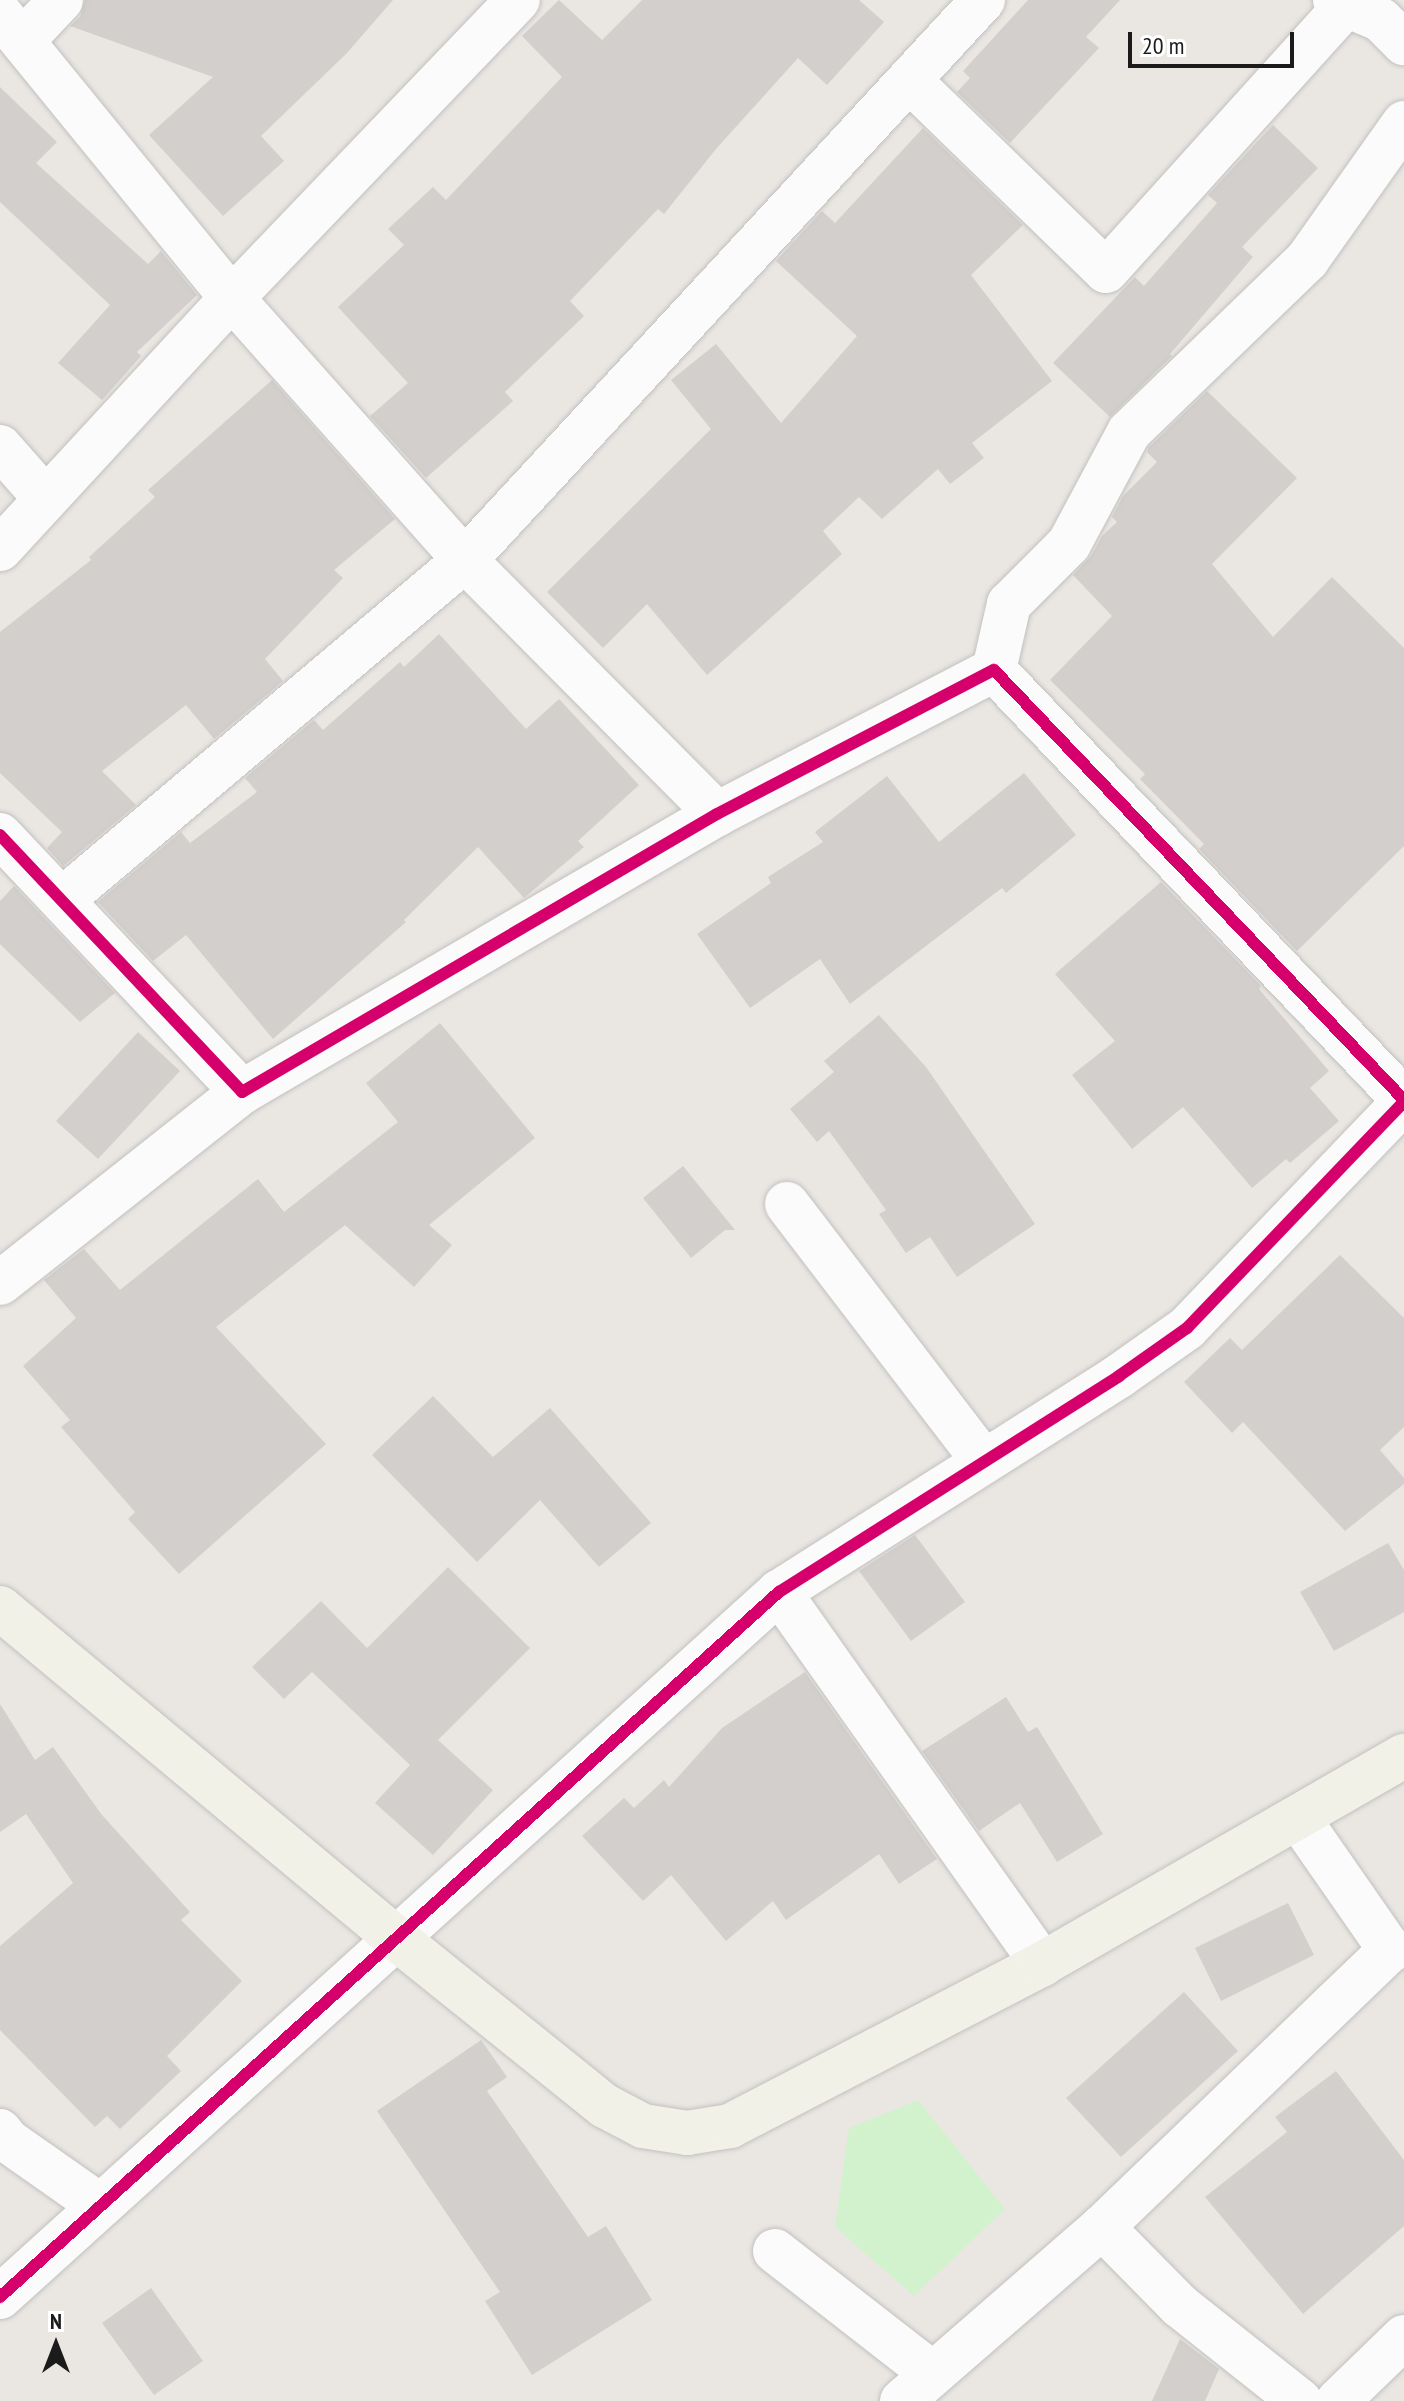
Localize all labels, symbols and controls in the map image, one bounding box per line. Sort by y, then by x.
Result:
scale bar [1132,16,1298,66]
text: 20 m [1142,30,1184,61]
north arrow [16,2305,96,2385]
text: N [50,2307,62,2335]

